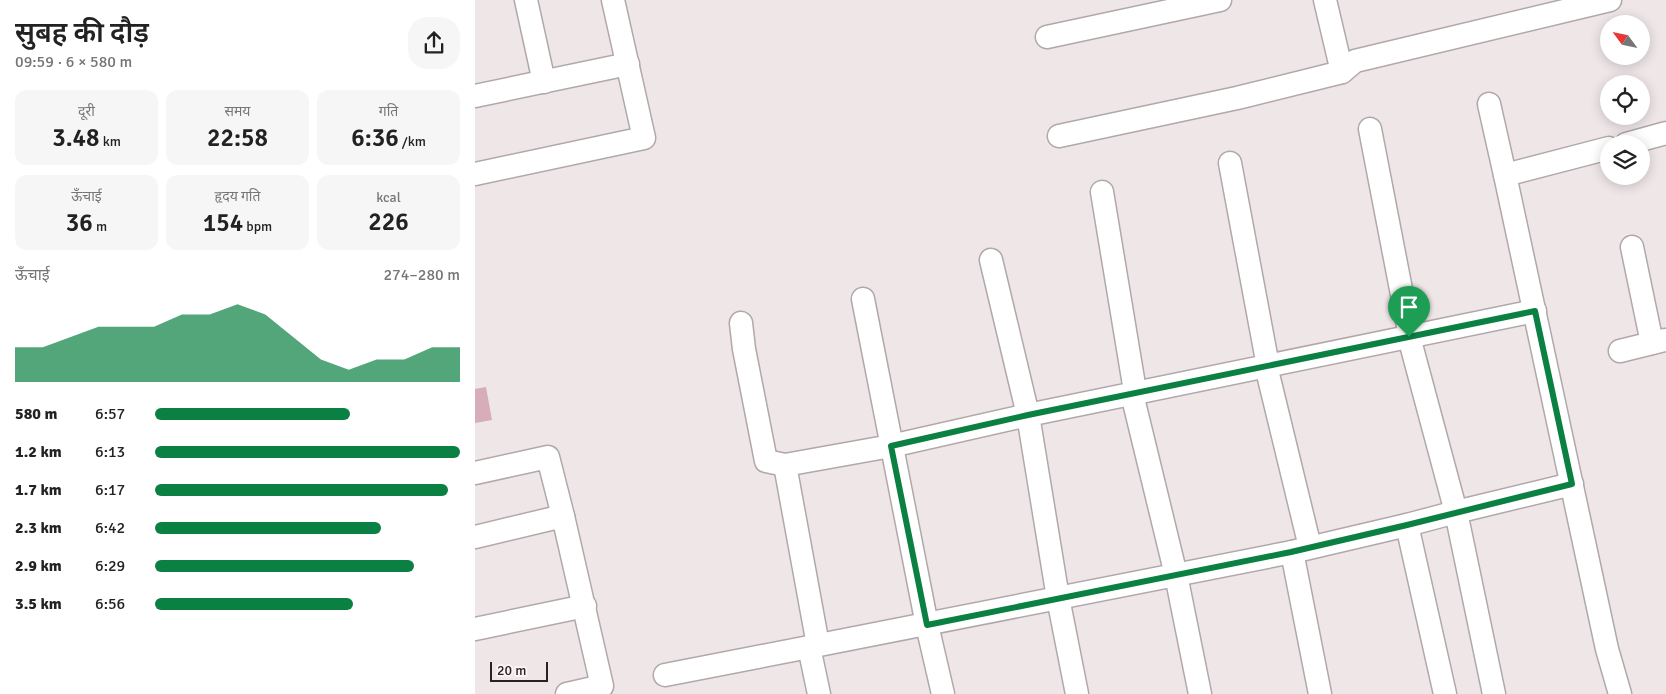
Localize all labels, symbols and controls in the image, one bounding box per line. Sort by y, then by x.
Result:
north arrow [1600,15,1650,65]
map controls [1600,15,1650,185]
text: सुबह की दौड़ [15,16,149,50]
button: share [408,17,460,69]
text: 09:59 · 6 × 580 m [15,52,132,72]
button: locate [1600,75,1650,125]
text: दूरी [78,103,95,120]
text: समय [225,103,250,120]
text: गति [379,103,398,120]
text: 3.48 [52,122,100,153]
text: 22:58 [207,122,268,153]
text: 6:36 [351,122,399,153]
text: km [100,133,121,150]
text: /km [399,133,426,150]
button: layers [1600,135,1650,185]
text: ऊँचाई [71,188,102,205]
text: हृदय गति [215,188,260,205]
text: kcal [376,189,401,206]
text: 226 [368,206,409,237]
text: 36 [66,207,93,238]
text: 154 [203,207,243,238]
text: m [93,218,107,235]
text: bpm [243,218,272,235]
text: ऊँचाई [15,265,50,285]
text: 274–280 m [383,265,460,285]
pin [1388,286,1430,337]
icon: arrive [1395,293,1423,321]
text: 580 m [15,404,57,424]
text: 6:57 [95,404,125,424]
text: 1.2 km [15,442,62,462]
text: 6:13 [95,442,125,462]
text: 1.7 km [15,480,62,500]
text: 6:17 [95,480,125,500]
text: 2.3 km [15,518,62,538]
text: 6:42 [95,518,125,538]
text: 2.9 km [15,556,62,576]
text: 6:29 [95,556,125,576]
text: 3.5 km [15,594,62,614]
text: 6:56 [95,594,125,614]
scale bar [490,659,547,682]
text: 20 m [497,662,526,679]

